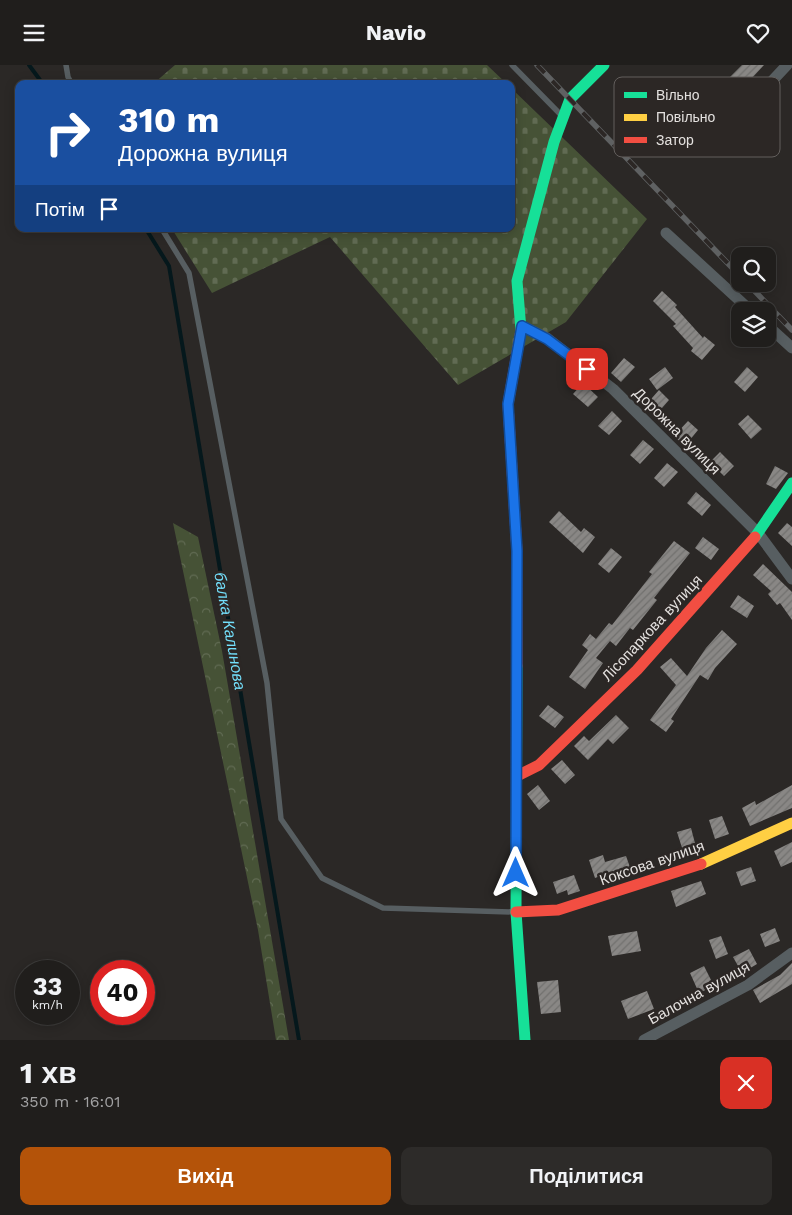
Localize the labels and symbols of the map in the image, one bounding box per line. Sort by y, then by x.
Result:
legend [614,77,780,157]
text: Вільно [656,87,700,103]
text: Повільно [656,109,716,125]
text: Затор [656,132,694,148]
pin [566,348,608,390]
street label: Дорожна вулиця [630,384,724,478]
water label: балка Калинова [210,571,250,691]
street label: Лісопаркова вулиця [598,571,706,685]
street label: Коксова вулиця [597,837,707,889]
position arrow [489,846,541,898]
street label: Балочна вулиця [645,958,753,1028]
speed limit sign: 40 [90,960,155,1025]

